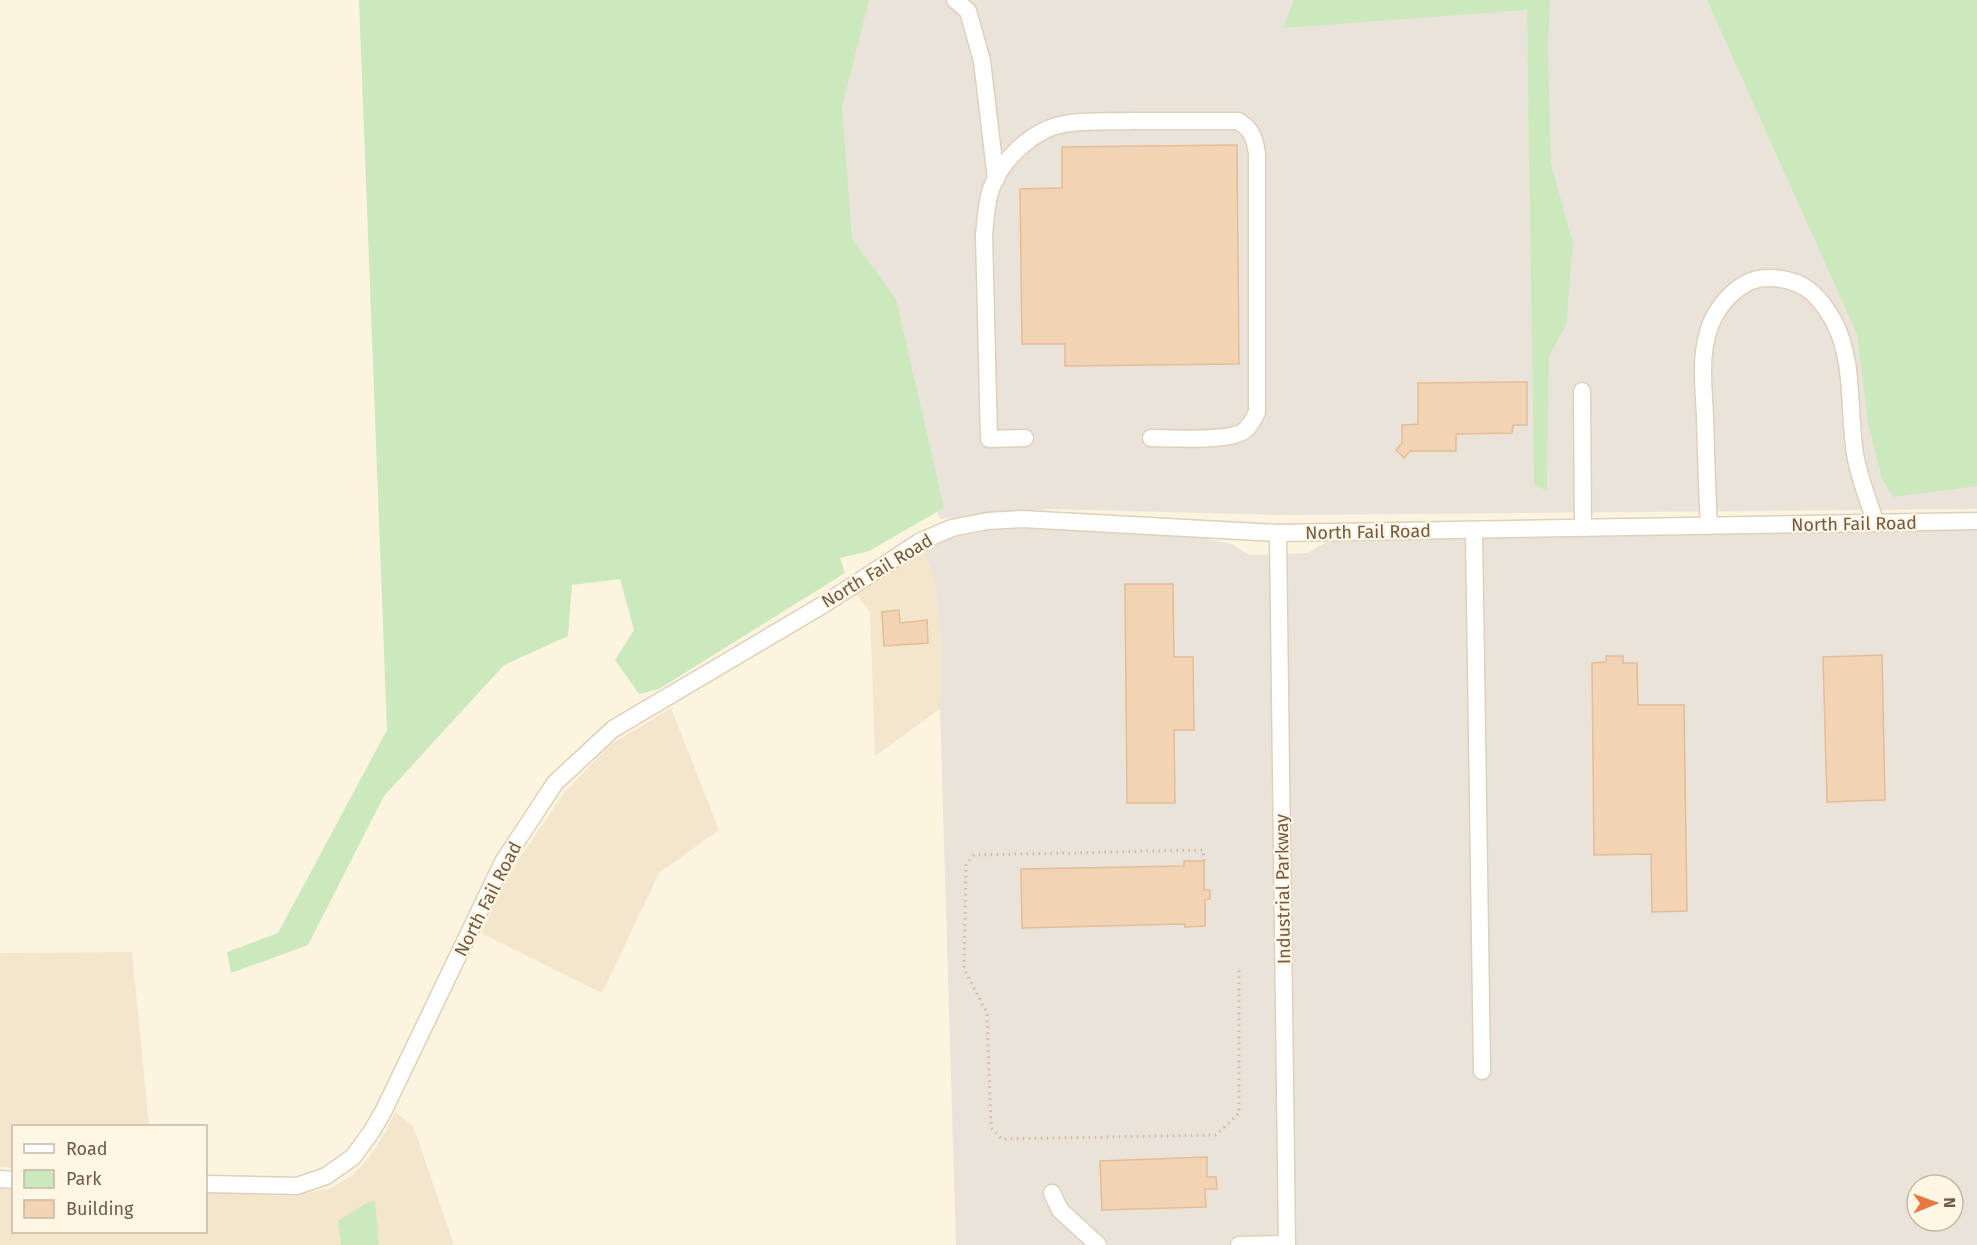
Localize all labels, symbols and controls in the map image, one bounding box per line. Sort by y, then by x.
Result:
street label: North Fail Road [1791,512,1917,536]
street label: North Fail Road [1305,520,1431,544]
street label: North Fail Road [817,529,937,613]
street label: Industrial Parkway [1271,814,1295,964]
street label: North Fail Road [450,838,526,960]
legend [12,1125,207,1233]
text: Road [66,1138,108,1160]
text: Park [66,1168,102,1190]
north arrow [1905,1173,1965,1233]
text: N [1940,1197,1959,1208]
text: Building [66,1198,134,1220]

